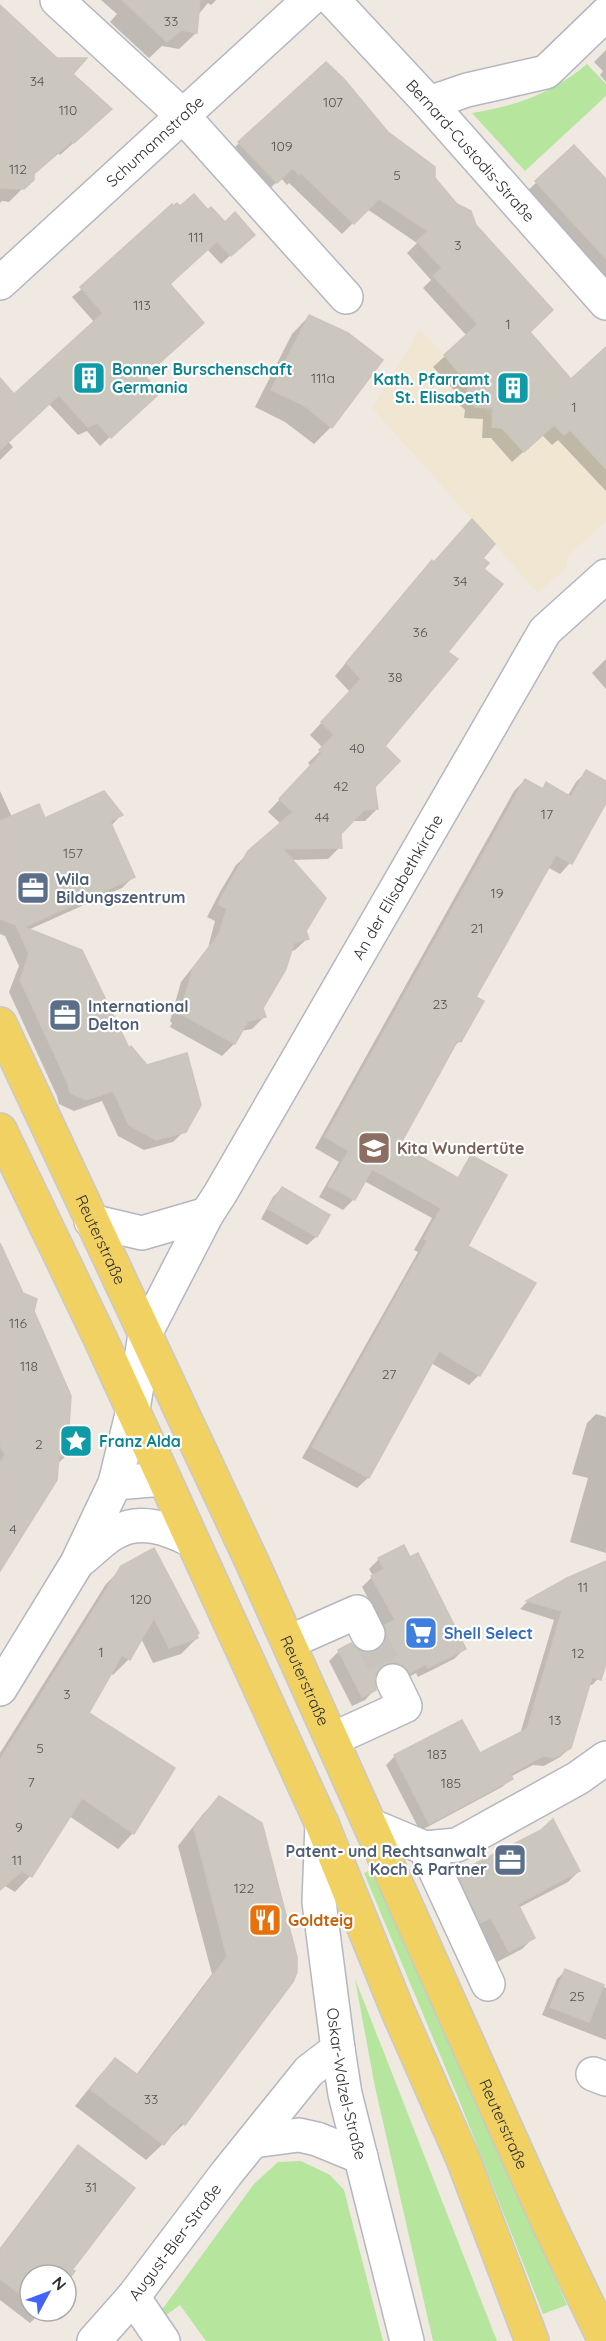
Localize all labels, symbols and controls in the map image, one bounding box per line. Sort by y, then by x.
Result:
house number: 33 [164,12,178,30]
house number: 34 [30,72,44,90]
street label: Bernard-Custodis-Straße [402,75,539,226]
street label: Schumannstraße [102,91,208,191]
house number: 107 [323,93,343,111]
house number: 110 [59,101,77,119]
house number: 109 [271,137,293,155]
house number: 112 [9,160,27,178]
house number: 5 [393,166,401,184]
house number: 111 [188,228,204,246]
house number: 3 [454,236,462,254]
house number: 113 [133,296,151,314]
house number: 1 [505,315,511,333]
place label: Bonner Burschenschaft Germania [112,359,293,397]
building icon: Bonner Burschenschaft Germania [71,360,107,396]
house number: 111a [311,369,335,387]
place label: Kath. Pfarramt St. Elisabeth [373,369,490,407]
building icon: Kath. Pfarramt St. Elisabeth [495,370,531,406]
house number: 1 [571,398,577,416]
house number: 34 [453,572,467,590]
house number: 36 [413,623,428,641]
house number: 38 [388,668,402,686]
house number: 40 [349,739,365,757]
house number: 42 [333,777,349,795]
house number: 17 [541,805,553,823]
house number: 44 [315,808,329,826]
street label: An der Elisabethkirche [348,811,447,963]
house number: 157 [63,844,83,862]
place label: Wila Bildungszentrum [56,869,186,907]
office icon: Wila Bildungszentrum [15,870,51,906]
house number: 19 [491,884,504,902]
house number: 21 [471,919,483,937]
house number: 23 [432,995,448,1013]
place label: International Delton [88,996,189,1034]
office icon: International Delton [47,997,83,1033]
school or university icon: Kita Wundertüte [356,1130,392,1166]
place label: Kita Wundertüte [397,1138,524,1158]
street label: Reuterstraße [71,1191,131,1288]
house number: 116 [9,1314,27,1332]
house number: 118 [20,1357,38,1375]
house number: 27 [382,1365,396,1383]
place icon: Franz Alda [58,1423,94,1459]
place label: Franz Alda [99,1431,181,1451]
house number: 2 [35,1435,43,1453]
house number: 4 [9,1520,17,1538]
house number: 11 [578,1578,588,1596]
house number: 120 [130,1590,152,1608]
supermarket icon: Shell Select [403,1615,439,1651]
place label: Shell Select [444,1623,533,1643]
street label: Reuterstraße [276,1632,334,1729]
house number: 1 [98,1643,104,1661]
house number: 12 [572,1644,585,1662]
house number: 3 [63,1685,71,1703]
house number: 13 [549,1711,561,1729]
house number: 5 [36,1739,44,1757]
house number: 183 [427,1745,447,1763]
house number: 7 [27,1773,35,1791]
house number: 185 [441,1774,461,1792]
house number: 9 [15,1818,23,1836]
place label: Patent- und Rechtsanwalt Koch & Partner [286,1841,487,1879]
office icon: Patent- und Rechtsanwalt Koch & Partner [492,1842,528,1878]
house number: 11 [12,1851,22,1869]
house number: 122 [234,1879,255,1897]
restaurant icon: Goldteig [247,1902,283,1938]
place label: Goldteig [288,1910,353,1930]
house number: 25 [569,1987,585,2005]
street label: Oskar-Walzel-Straße [323,2007,371,2162]
street label: Reuterstraße [475,2076,533,2172]
house number: 33 [144,2090,158,2108]
house number: 31 [85,2178,97,2196]
street label: August-Bier-Straße [124,2179,225,2304]
north arrow [18,2263,78,2323]
text: N [48,2272,71,2294]

